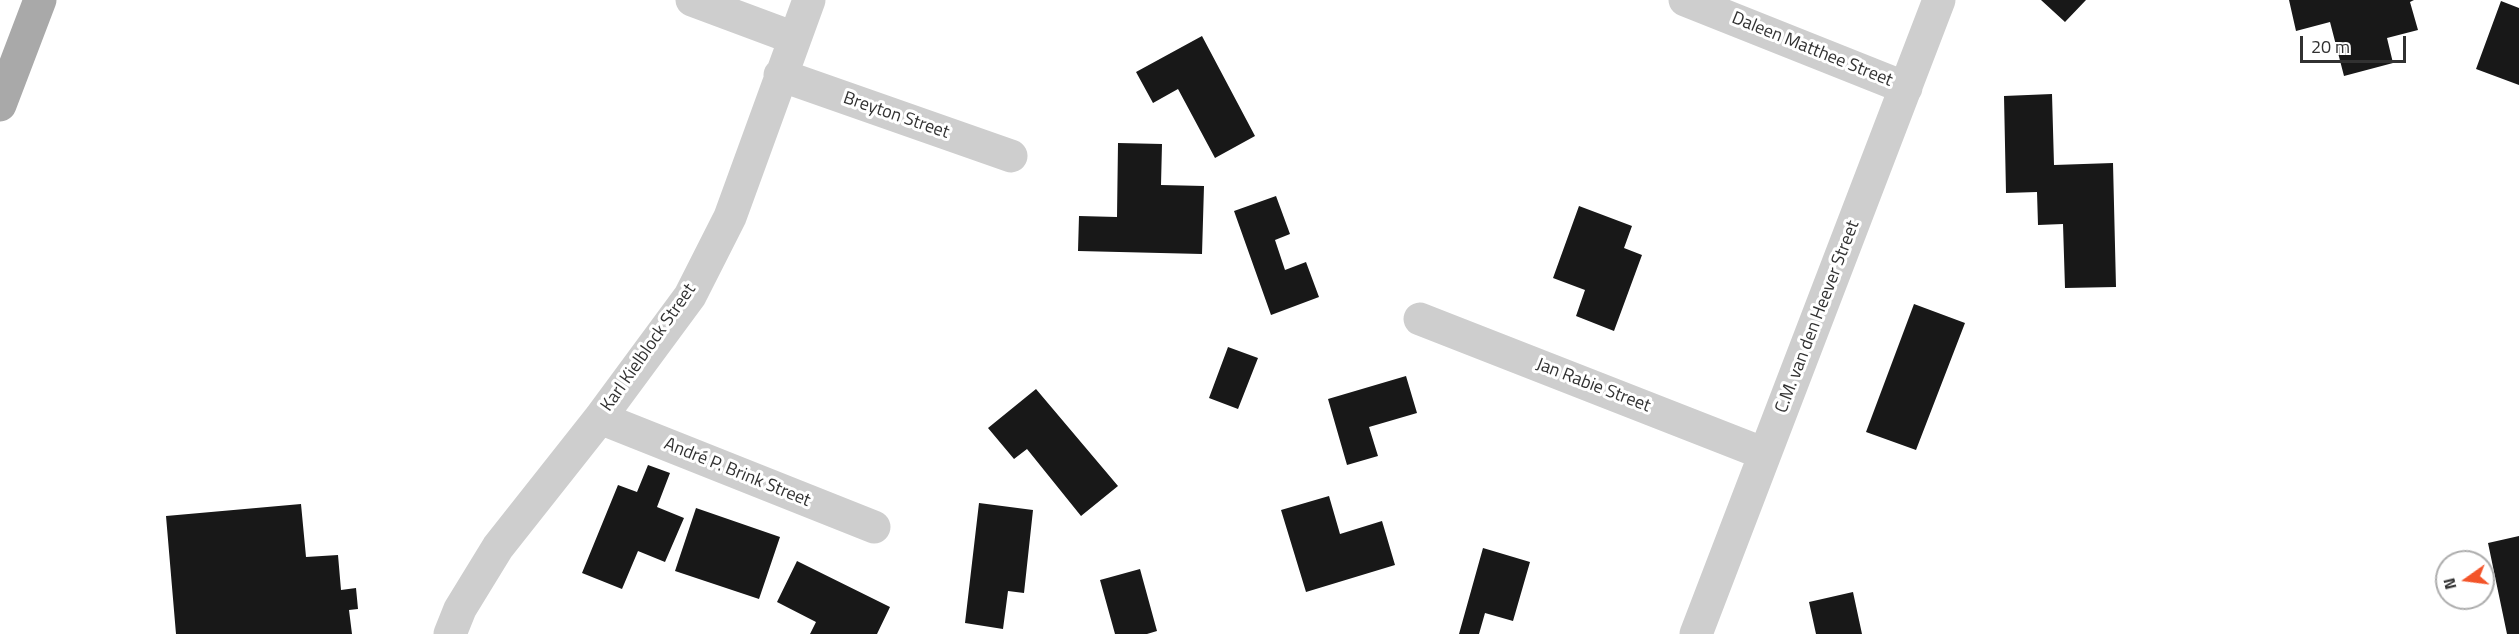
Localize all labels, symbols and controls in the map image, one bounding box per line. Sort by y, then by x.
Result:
street label: Daleen Matthee Street [1728,8,1896,92]
scale bar [2303,24,2410,62]
text: 20 m [2311,33,2350,60]
street label: Breyton Street [840,88,952,144]
street label: C.M. van den Heever Street [1771,218,1865,416]
street label: Karl Kielblock Street [597,280,701,416]
street label: Jan Rabie Street [1533,354,1653,418]
street label: André P. Brink Street [661,434,813,512]
north arrow [2435,550,2495,610]
text: N [2436,576,2462,592]

